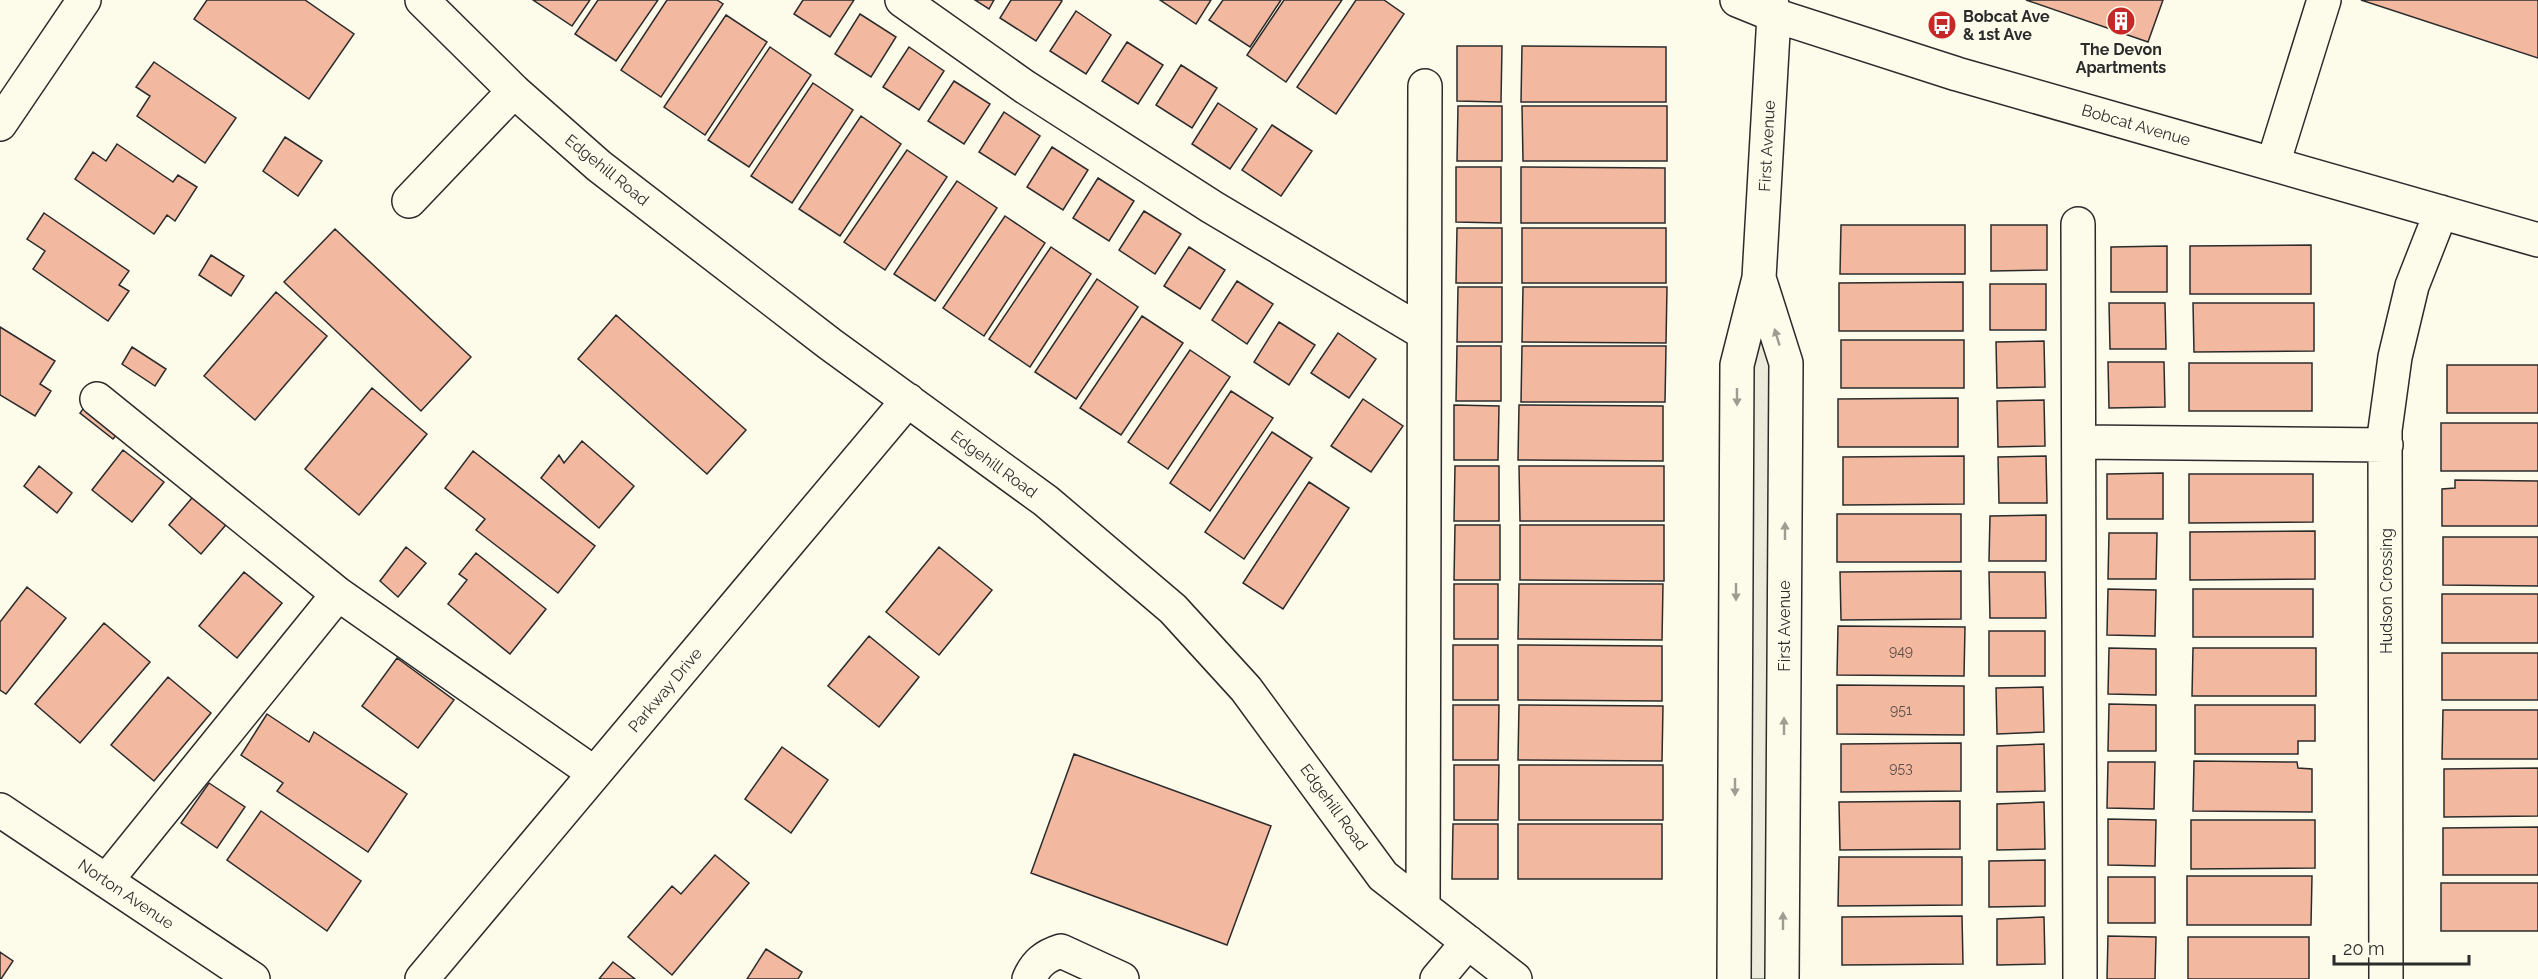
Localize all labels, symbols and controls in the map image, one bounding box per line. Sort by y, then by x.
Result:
building icon: The Devon Apartments [2105,5,2137,37]
place label: Bobcat Ave & 1st Ave [1963,7,2050,44]
bus stop icon: Bobcat Ave & 1st Ave [1926,9,1958,41]
place label: The Devon Apartments [2076,40,2166,77]
street label: First Avenue [1755,100,1779,192]
street label: Bobcat Avenue [2079,100,2193,150]
street label: Edgehill Road [561,130,653,210]
one-way arrow [1772,328,1782,346]
one-way arrow [1732,387,1741,406]
street label: Edgehill Road [947,426,1041,502]
one-way arrow [1780,521,1790,540]
street label: Hudson Crossing [2377,528,2396,654]
street label: First Avenue [1775,580,1794,672]
one-way arrow [1731,582,1741,601]
house number: 949 [1889,643,1913,659]
street label: Parkway Drive [624,644,706,736]
house number: 951 [1890,702,1912,718]
one-way arrow [1779,716,1789,735]
street label: Edgehill Road [1296,760,1372,854]
house number: 953 [1889,760,1913,776]
one-way arrow [1730,777,1740,796]
street label: Norton Avenue [75,855,177,933]
one-way arrow [1778,911,1788,930]
scale bar [2334,928,2469,966]
text: 20 m [2343,938,2385,959]

